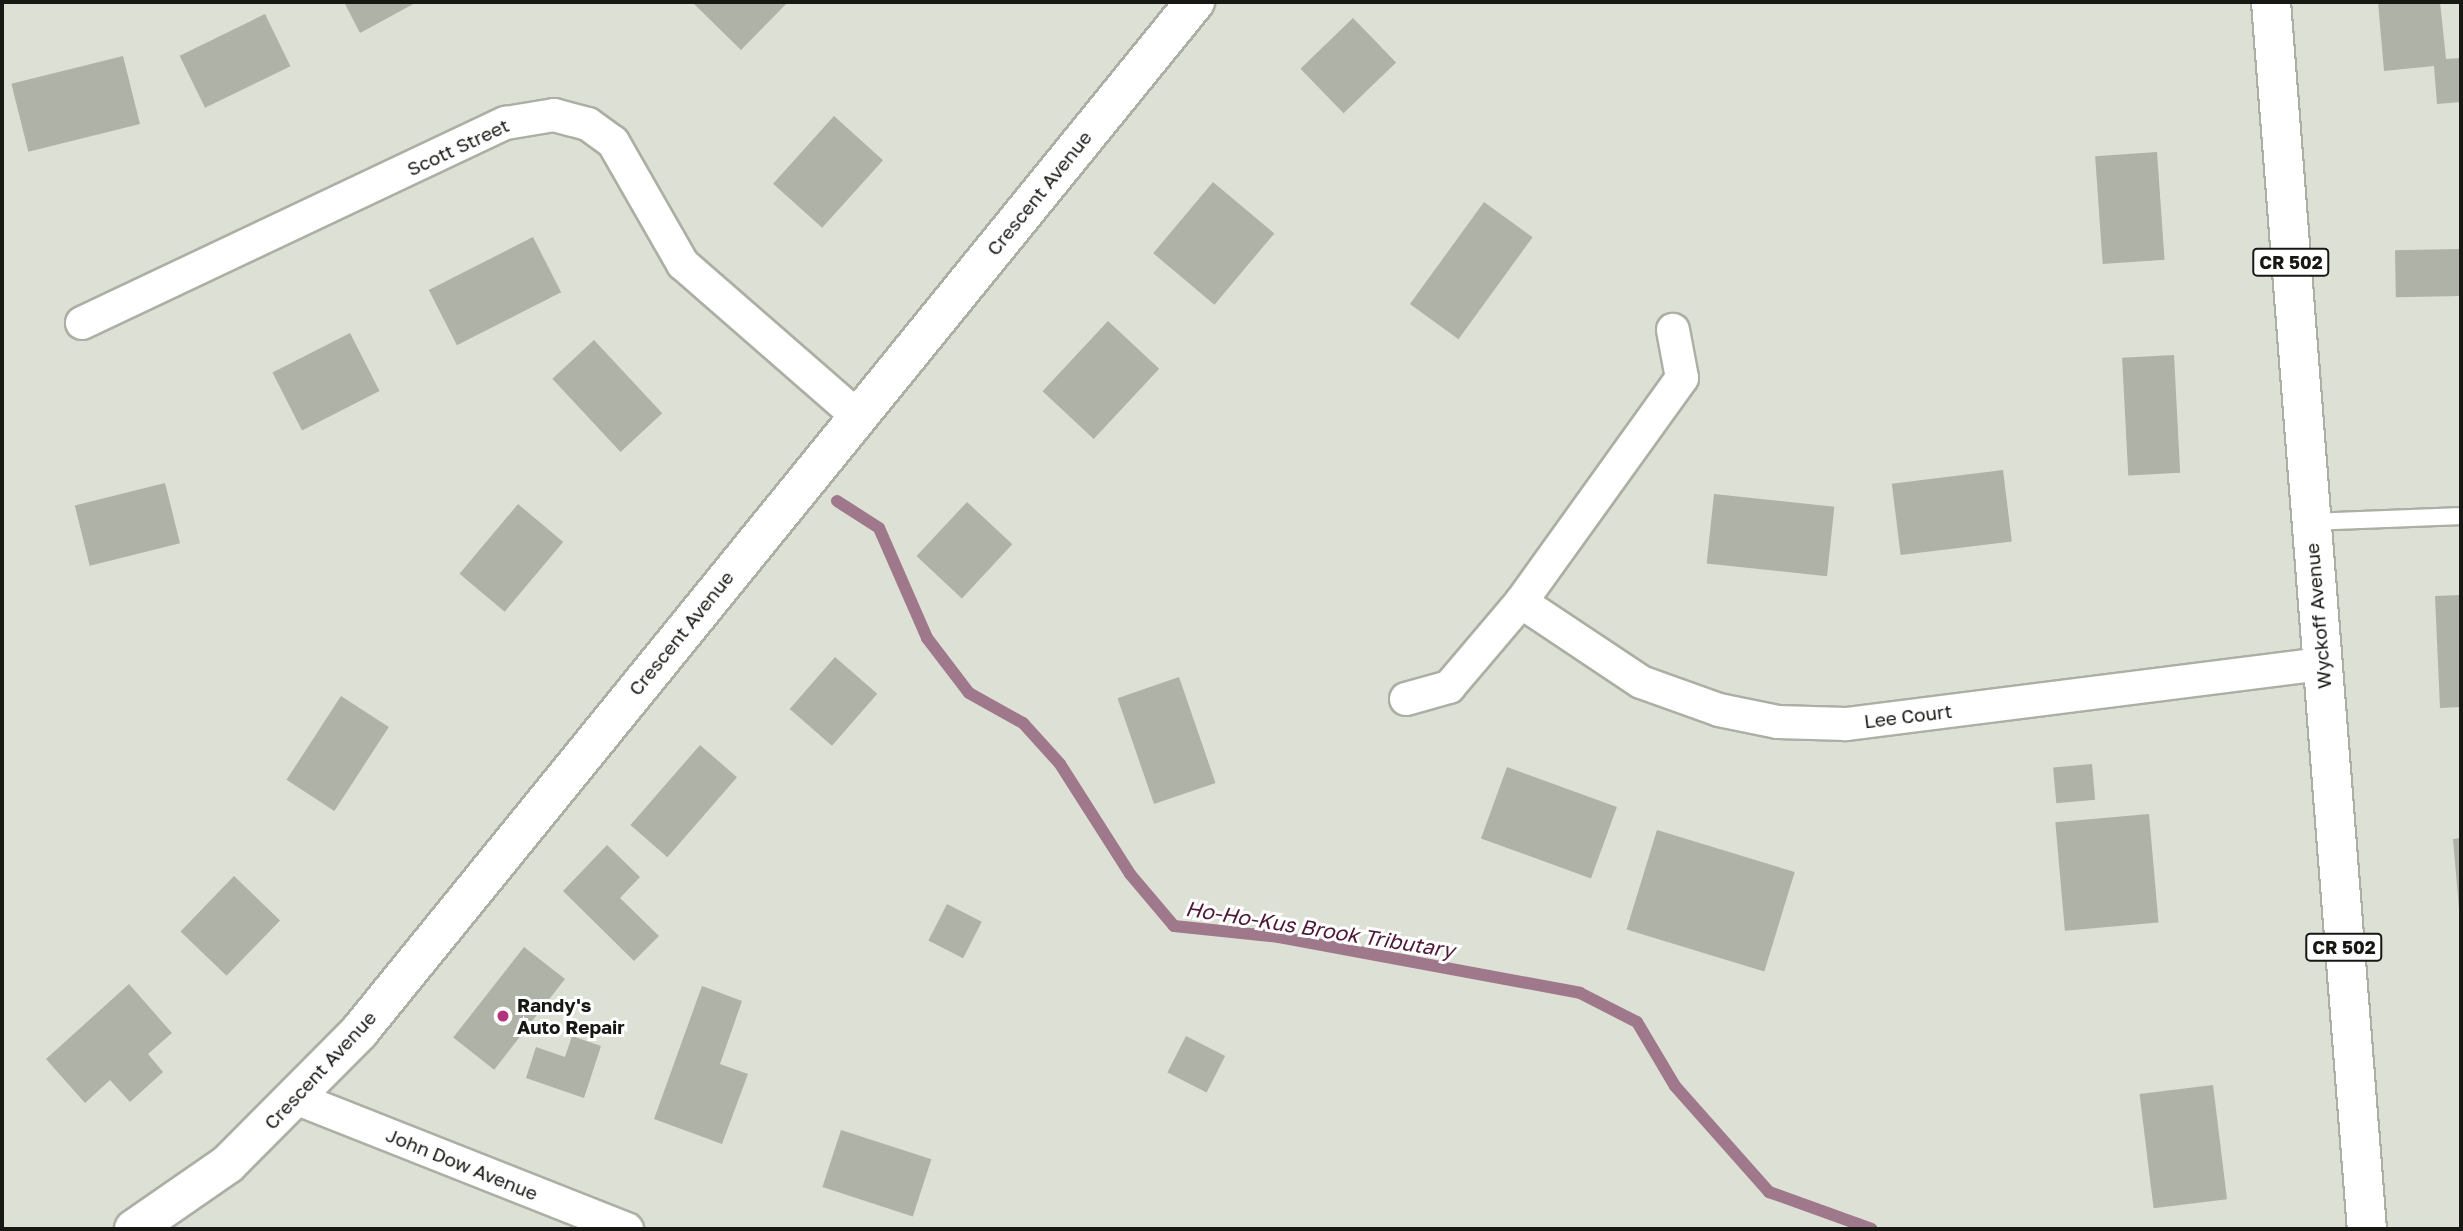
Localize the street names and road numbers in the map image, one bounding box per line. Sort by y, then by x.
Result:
street label: Scott Street [403,113,513,181]
street label: Crescent Avenue [982,126,1096,260]
road number: CR 502 [2251,248,2331,276]
street label: Wyckoff Avenue [2300,542,2336,690]
street label: Crescent Avenue [624,566,738,700]
street label: Lee Court [1863,699,1953,733]
road number: CR 502 [2304,932,2384,962]
street label: Crescent Avenue [259,1006,381,1134]
street label: John Dow Avenue [383,1123,541,1205]

